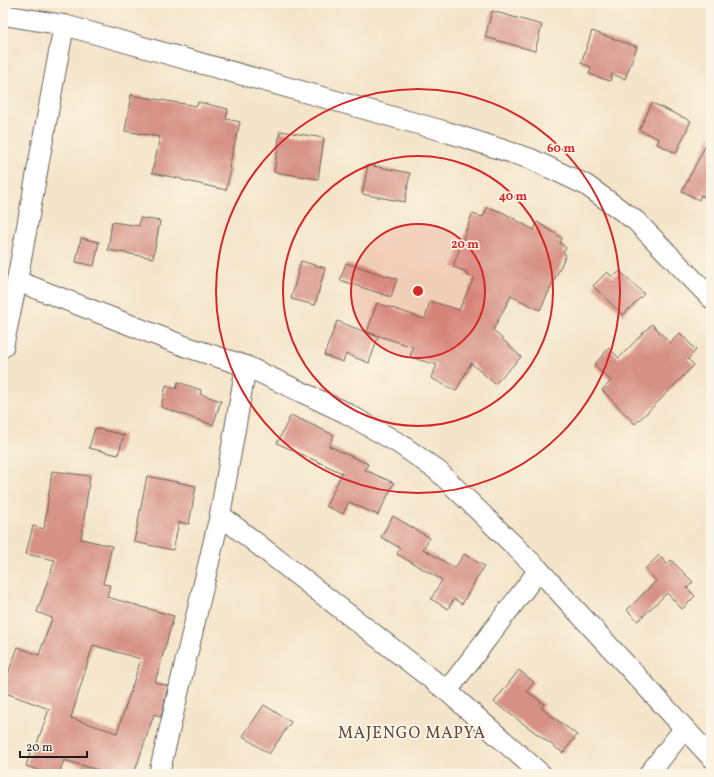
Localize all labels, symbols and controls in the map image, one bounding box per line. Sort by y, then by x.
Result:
text: 60 m [547,141,575,157]
text: 40 m [499,189,528,205]
text: 20 m [451,237,479,253]
centre of rings [411,284,425,298]
district label: MAJENGO MAPYA [338,723,486,745]
scale bar [20,733,87,759]
text: 20 m [26,740,53,756]

